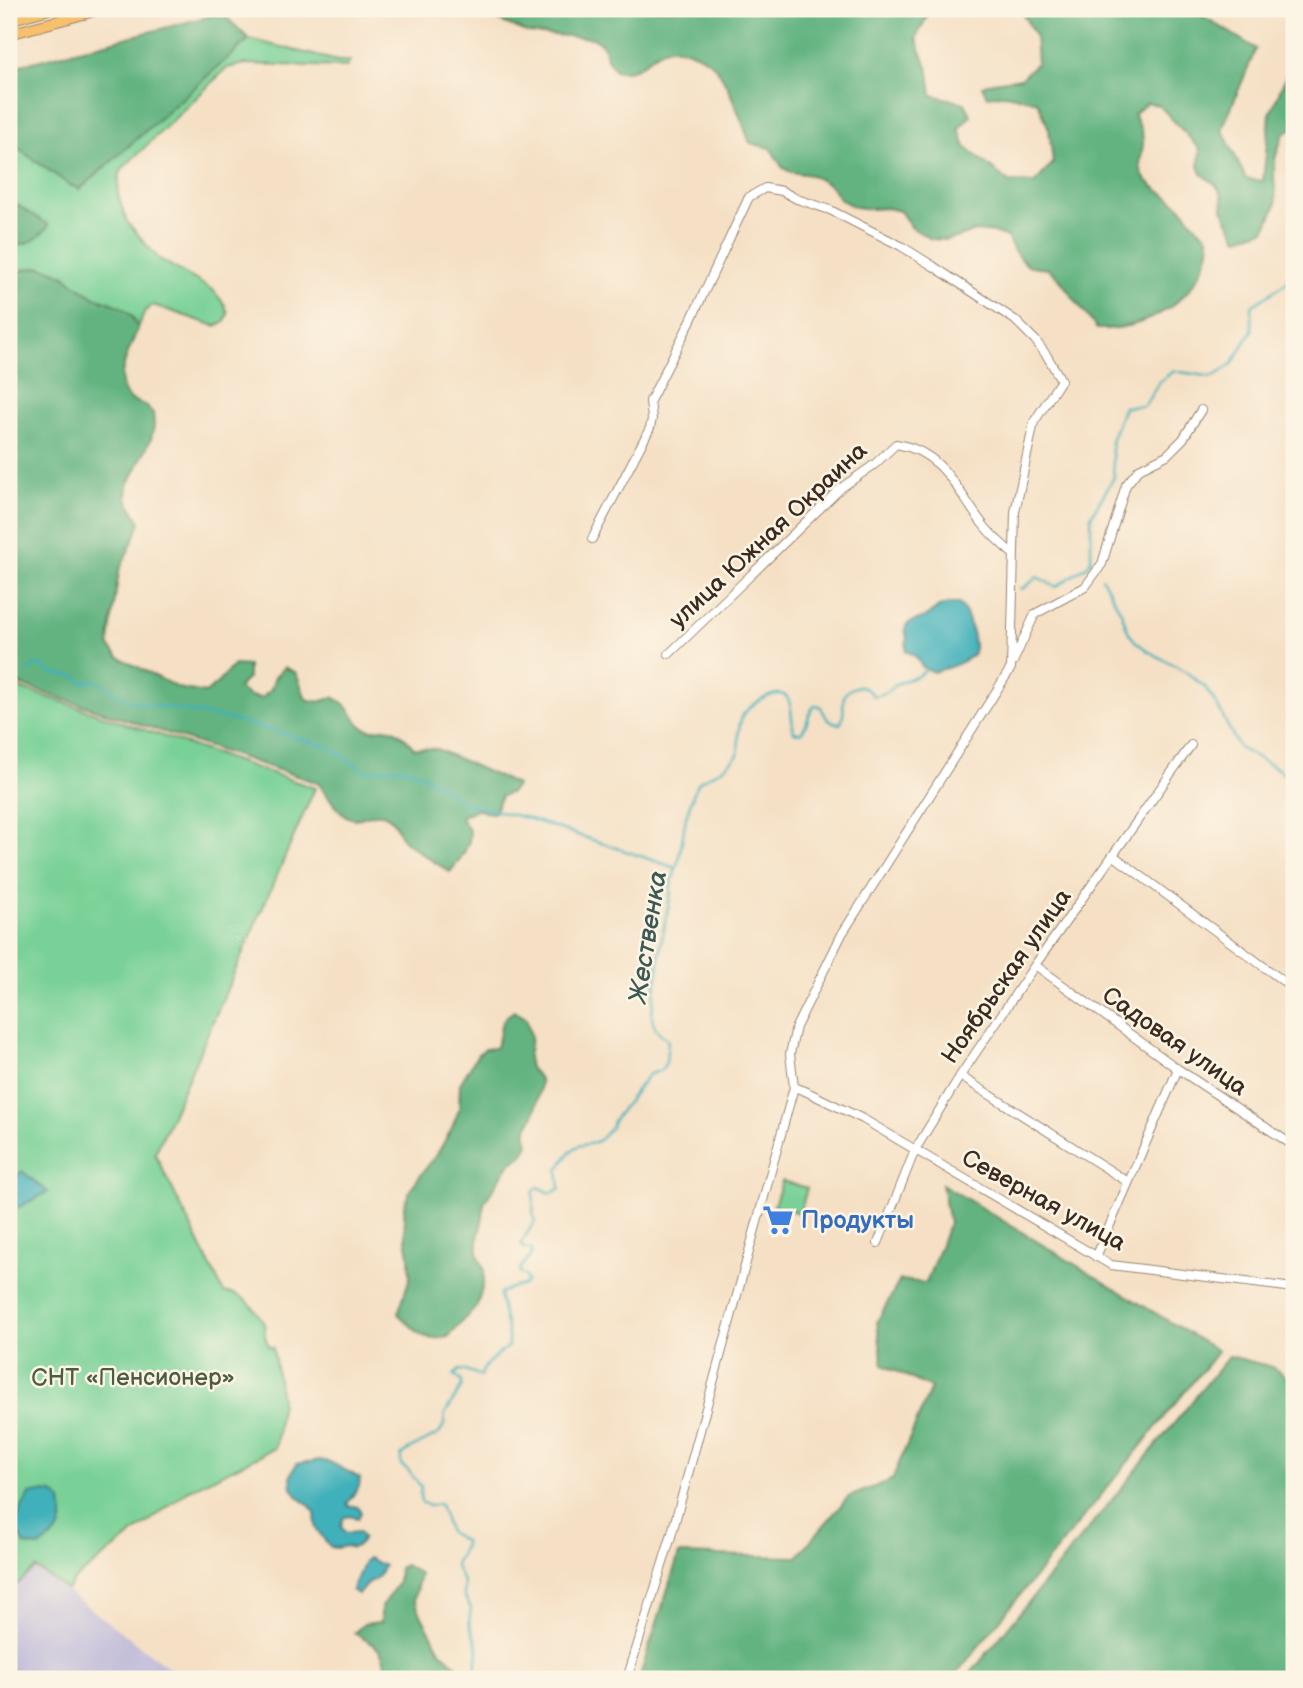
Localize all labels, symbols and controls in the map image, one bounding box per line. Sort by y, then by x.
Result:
street label: улица Южная Окраина [664,436,873,634]
water label: Жественка [623,869,674,1007]
street label: Ноябрьская улица [935,883,1078,1069]
street label: Садовая улица [1097,981,1253,1102]
street label: Северная улица [957,1143,1131,1257]
supermarket icon: Продукты [761,1203,795,1237]
place label: Продукты [801,1206,914,1235]
park label: СНТ «Пенсионер» [31,1363,235,1392]

